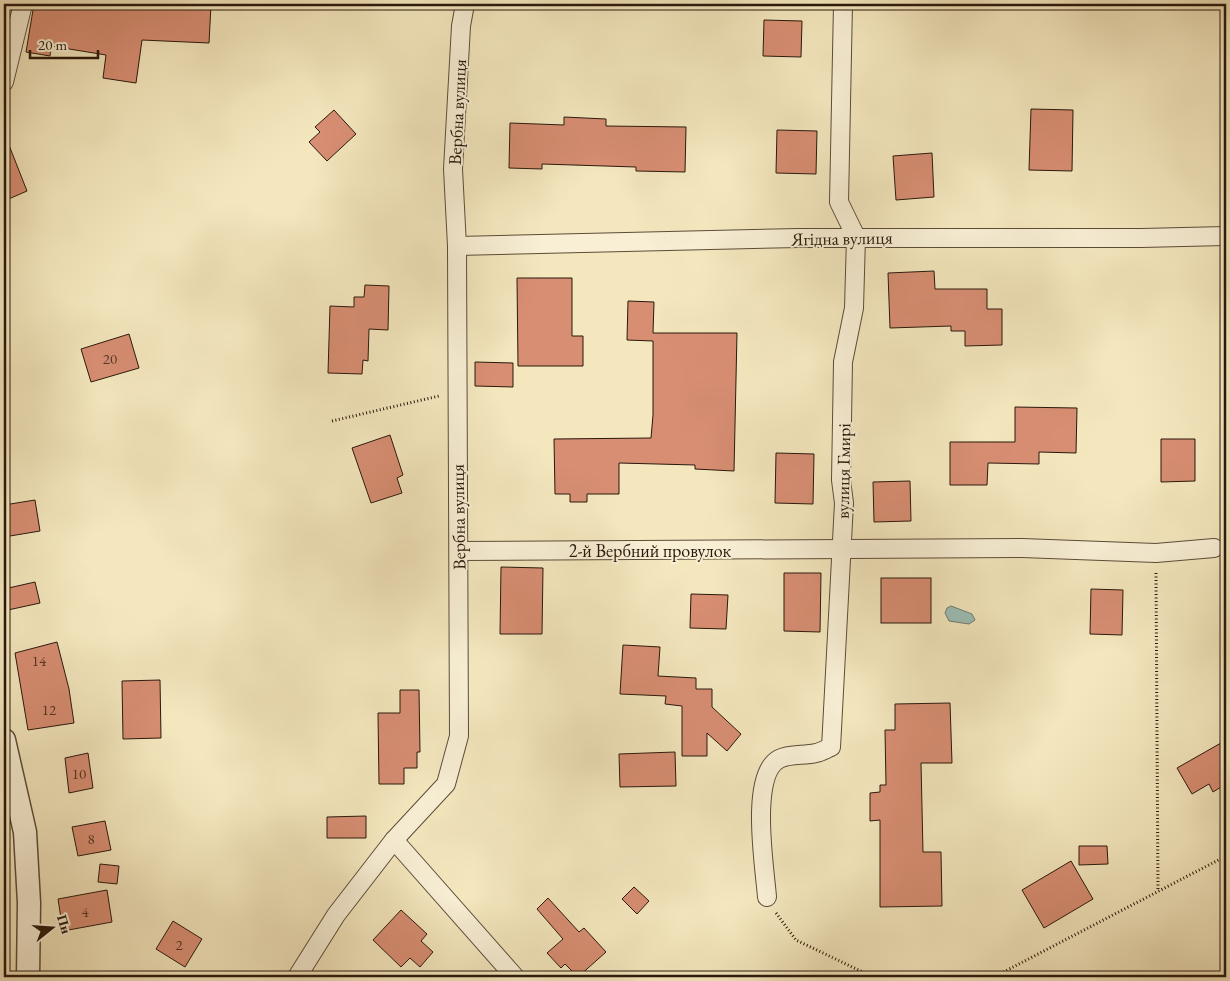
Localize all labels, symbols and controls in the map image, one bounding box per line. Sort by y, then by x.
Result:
scale bar [30,28,98,60]
text: 20 m [38,35,67,54]
street label: Вербна вулиця [443,59,471,165]
street label: Ягідна вулиця [790,226,893,250]
house number: 20 [103,349,117,368]
street label: вулиця Гмирі [831,422,855,519]
street label: Вербна вулиця [446,464,470,570]
street label: 2-й Вербний провулок [569,539,732,562]
house number: 14 [32,651,47,670]
house number: 12 [42,700,57,719]
house number: 10 [72,764,86,783]
house number: 8 [87,829,95,848]
house number: 4 [81,902,89,921]
north arrow [28,904,78,954]
text: Пн [53,912,76,936]
house number: 2 [175,935,183,954]

